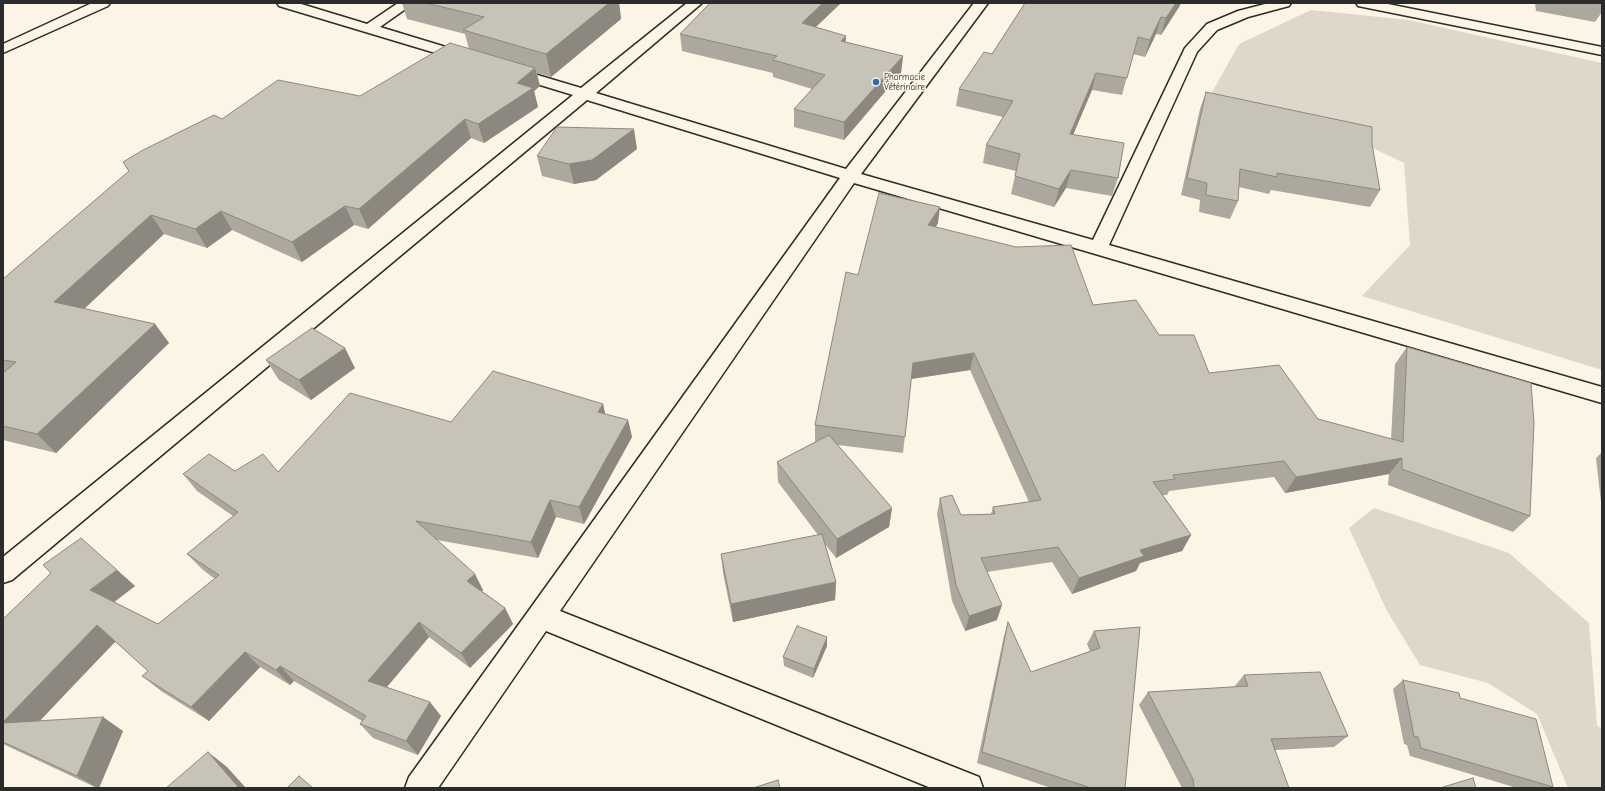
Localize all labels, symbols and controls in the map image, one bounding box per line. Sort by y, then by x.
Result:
place label: Pharmacie Vétérinaire [884,72,925,93]
marker: Pharmacie Vétérinaire [871,77,881,87]

